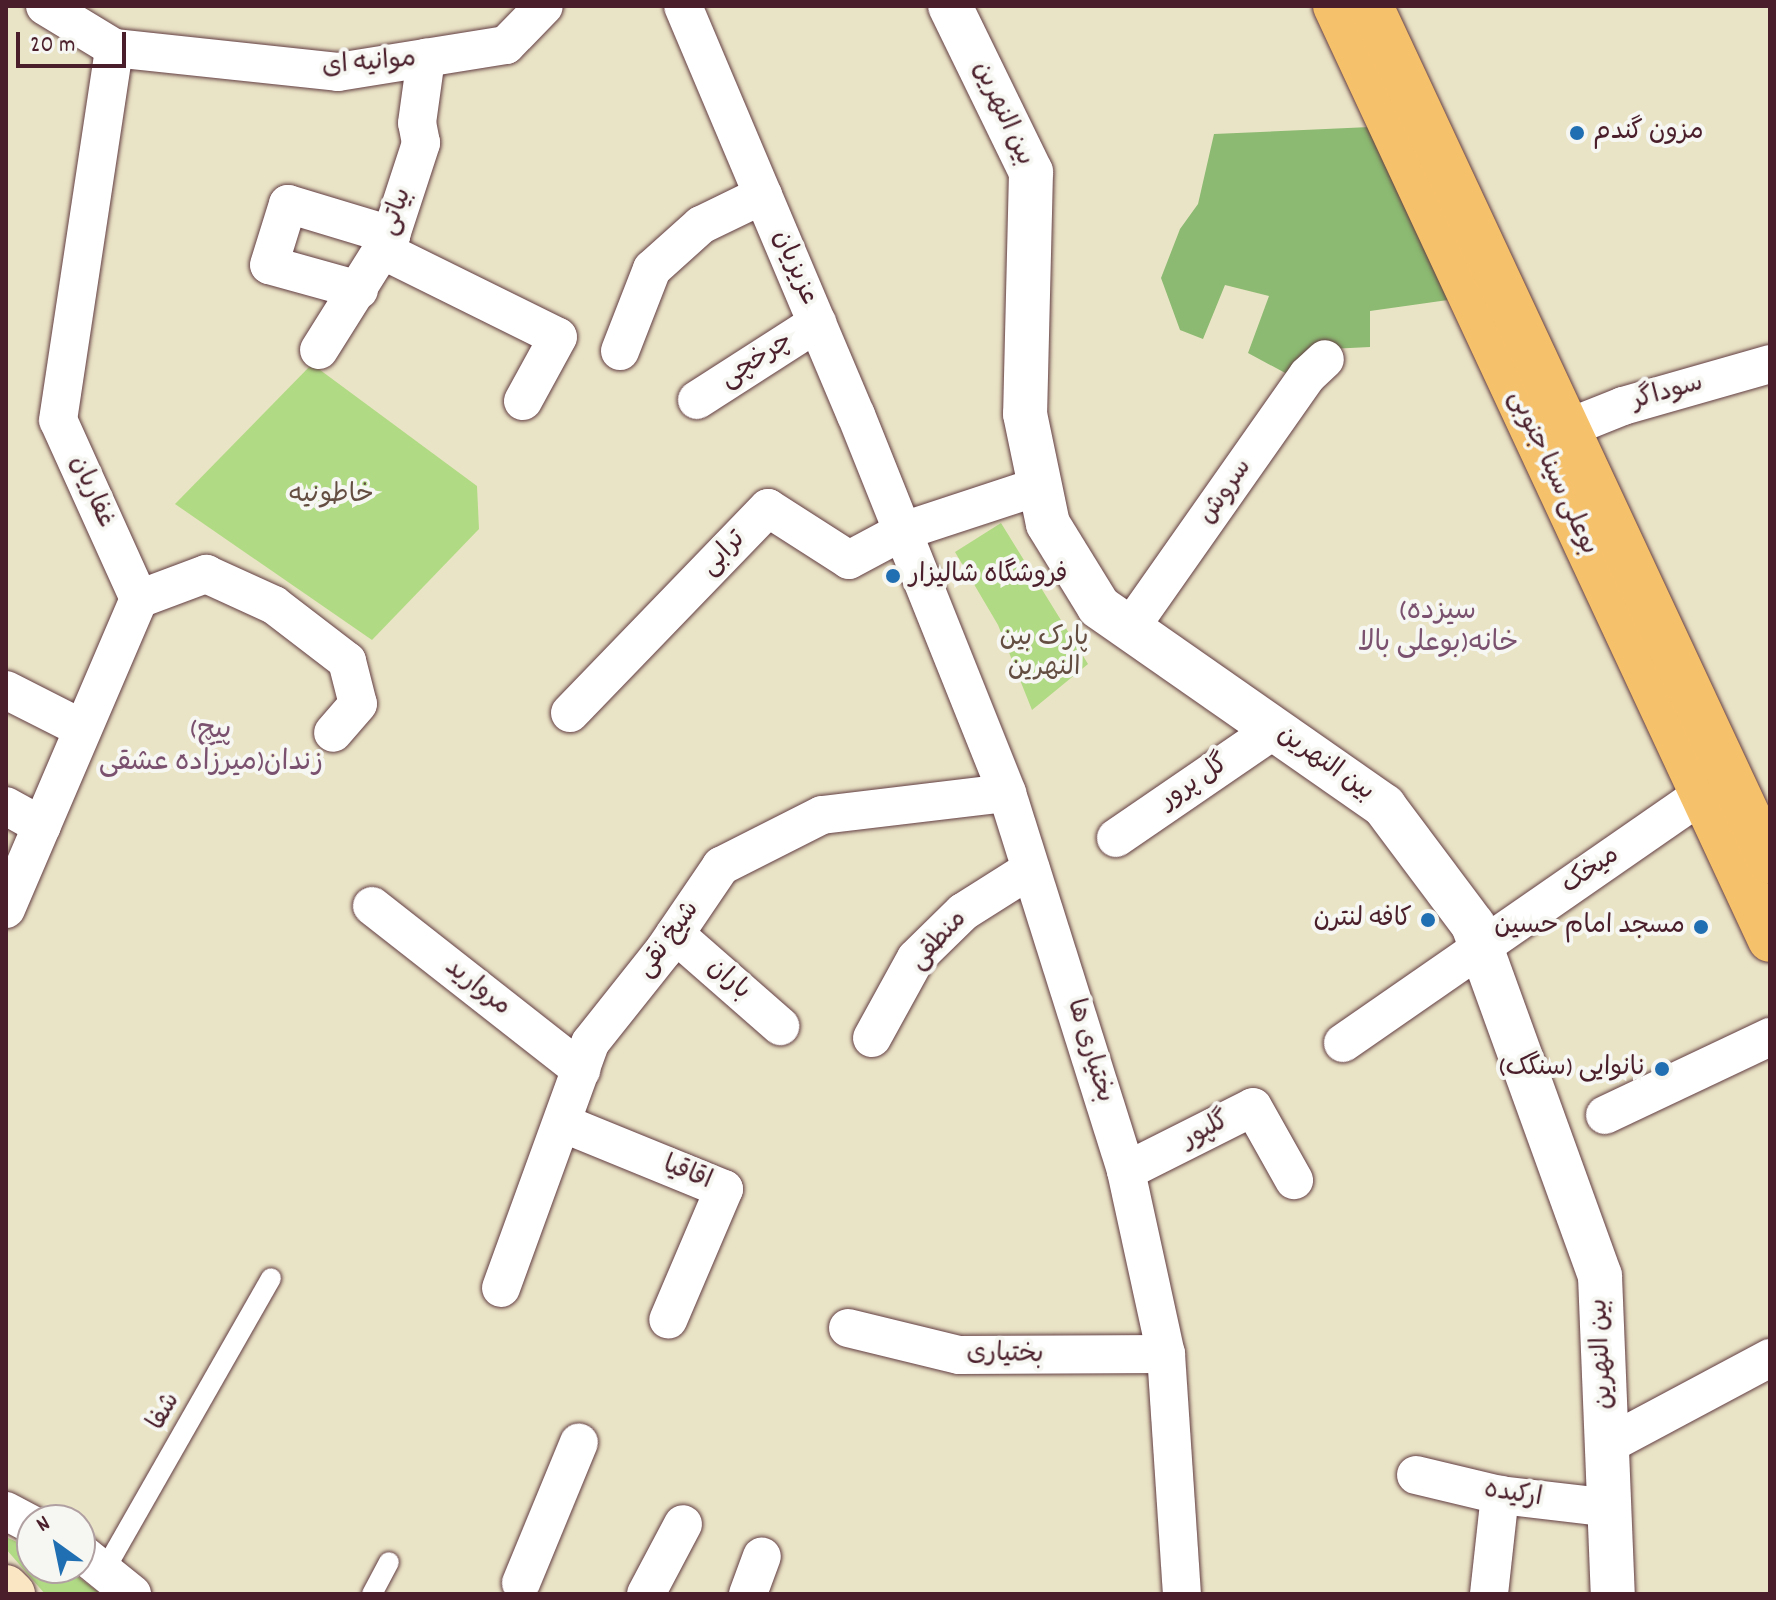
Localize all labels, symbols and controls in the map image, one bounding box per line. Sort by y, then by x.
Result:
scale bar [20,16,130,66]
text: 20 m [30,29,76,63]
street label: موانیه ای [321,44,417,84]
street label: بین النهرین [964,57,1040,171]
place label: مزون گندم [1593,117,1704,149]
marker: مزون گندم [1568,124,1586,142]
street label: بیاتی [374,184,420,240]
street label: عزیزیان [764,226,824,310]
street label: چرخچی [715,326,799,396]
street label: سوداگر [1629,368,1707,418]
street label: بوعلی سینا جنوبی [1500,386,1604,560]
street label: غفاریان [61,451,121,533]
street label: سروش [1192,453,1260,531]
park label: خاطونیه [288,480,374,512]
street label: ترابی [695,525,753,583]
place label: فروشگاه شالیزار [909,560,1068,592]
marker: فروشگاه شالیزار [884,567,902,585]
district label: (سیزده خانه(بوعلی بالا [1358,596,1518,662]
park label: پارک بین النهرین [999,623,1089,684]
district label: (پیچ زندان(میرزاده عشقی [99,715,323,781]
street label: بین النهرین [1271,719,1379,809]
street label: گل پرور [1155,749,1235,817]
street label: میخک [1556,840,1626,902]
street label: شیخ نقی [631,896,707,984]
place label: کافه لنترن [1313,904,1412,936]
street label: منطقی [904,905,974,977]
marker: کافه لنترن [1419,911,1437,929]
place label: مسجد امام حسین [1494,911,1685,943]
marker: مسجد امام حسین [1692,918,1710,936]
street label: مروارید [438,952,516,1024]
street label: باران [700,953,756,1007]
street label: بختیاری ها [1058,995,1120,1107]
place label: نانوایی (سنگک) [1499,1053,1646,1085]
marker: نانوایی (سنگک) [1653,1060,1671,1078]
street label: گلپور [1177,1106,1235,1156]
street label: اقاقیا [658,1150,716,1198]
street label: بین النهرین [1585,1298,1621,1410]
street label: بختیاری [966,1338,1044,1372]
street label: شفا [142,1388,188,1436]
street label: ارکیده [1482,1475,1544,1515]
north arrow [16,1504,96,1584]
text: N [31,1509,57,1541]

